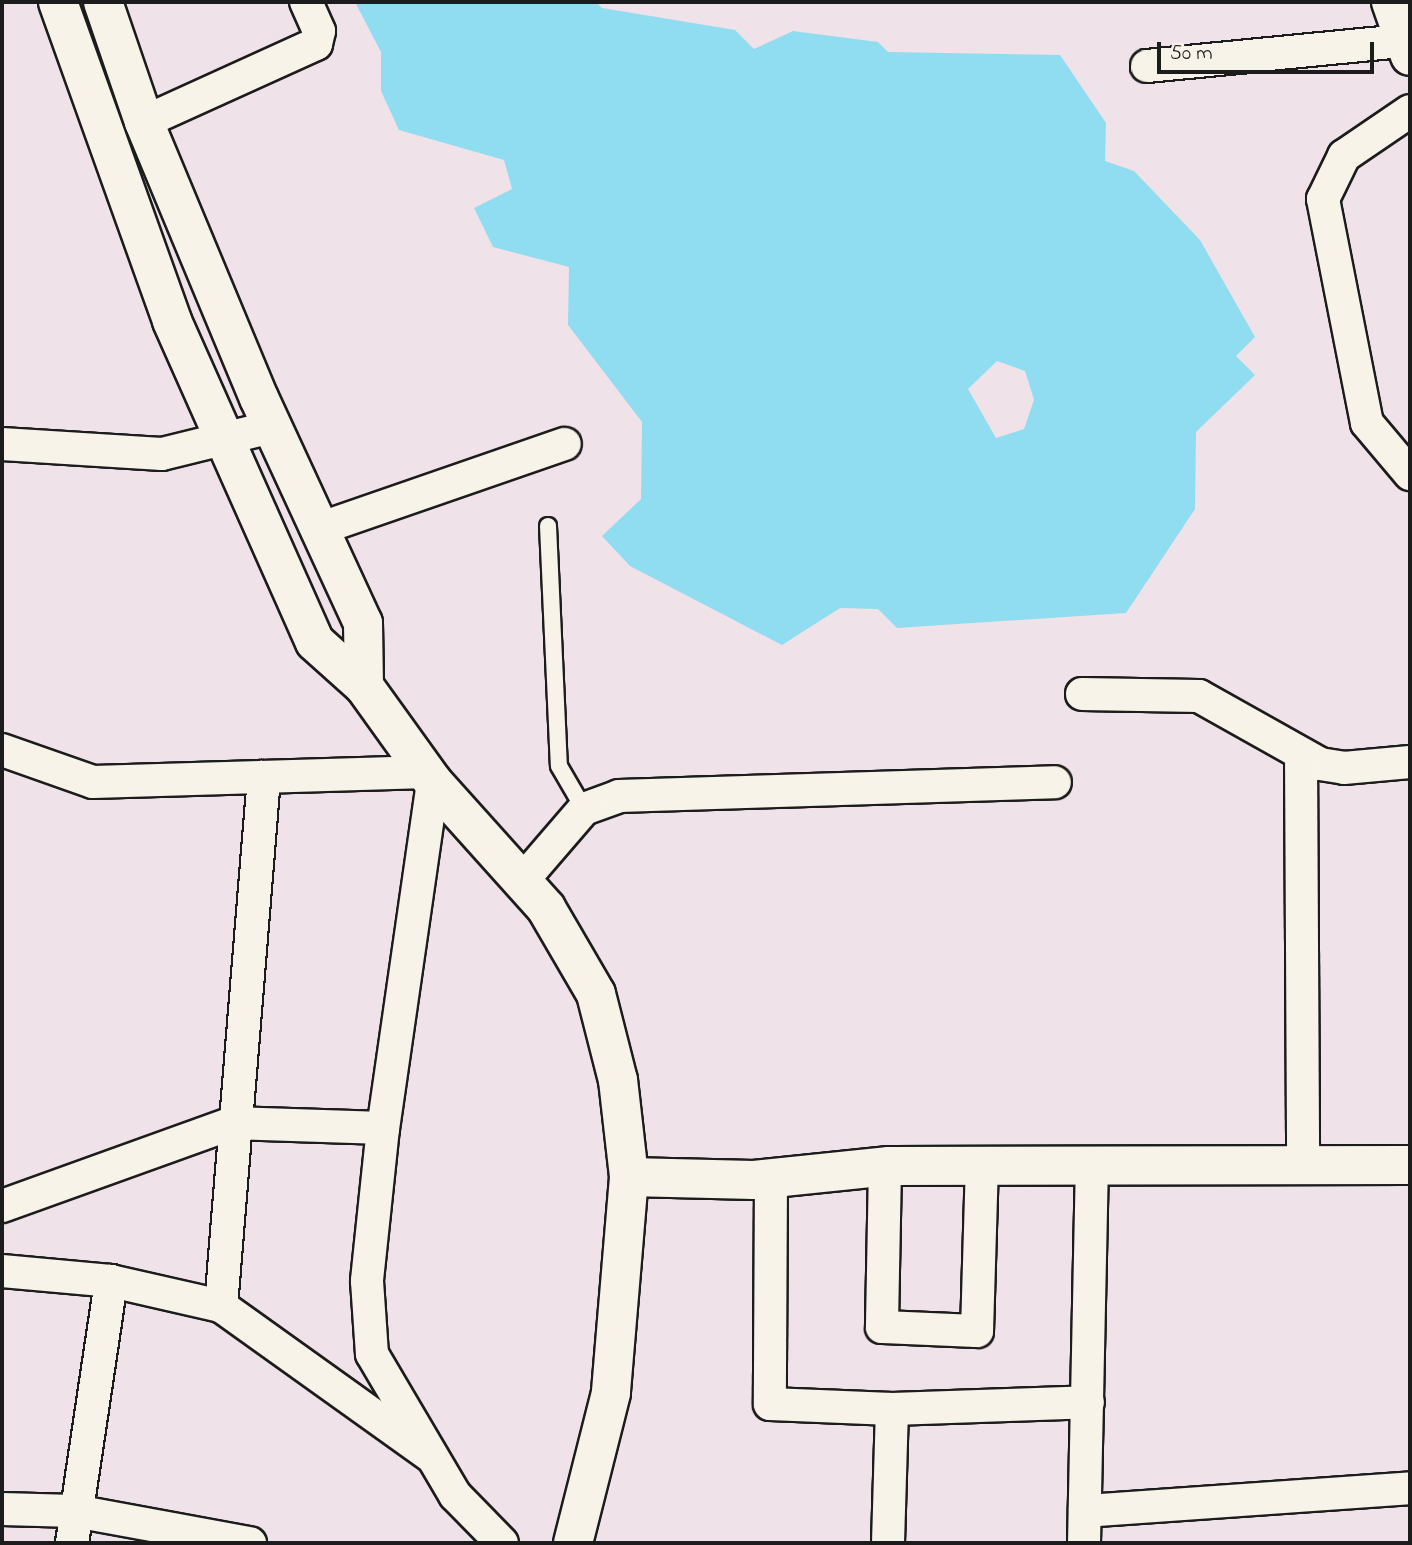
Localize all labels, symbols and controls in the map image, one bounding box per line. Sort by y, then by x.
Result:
scale bar [1160,28,1377,72]
text: 50 m [1170,39,1213,69]

